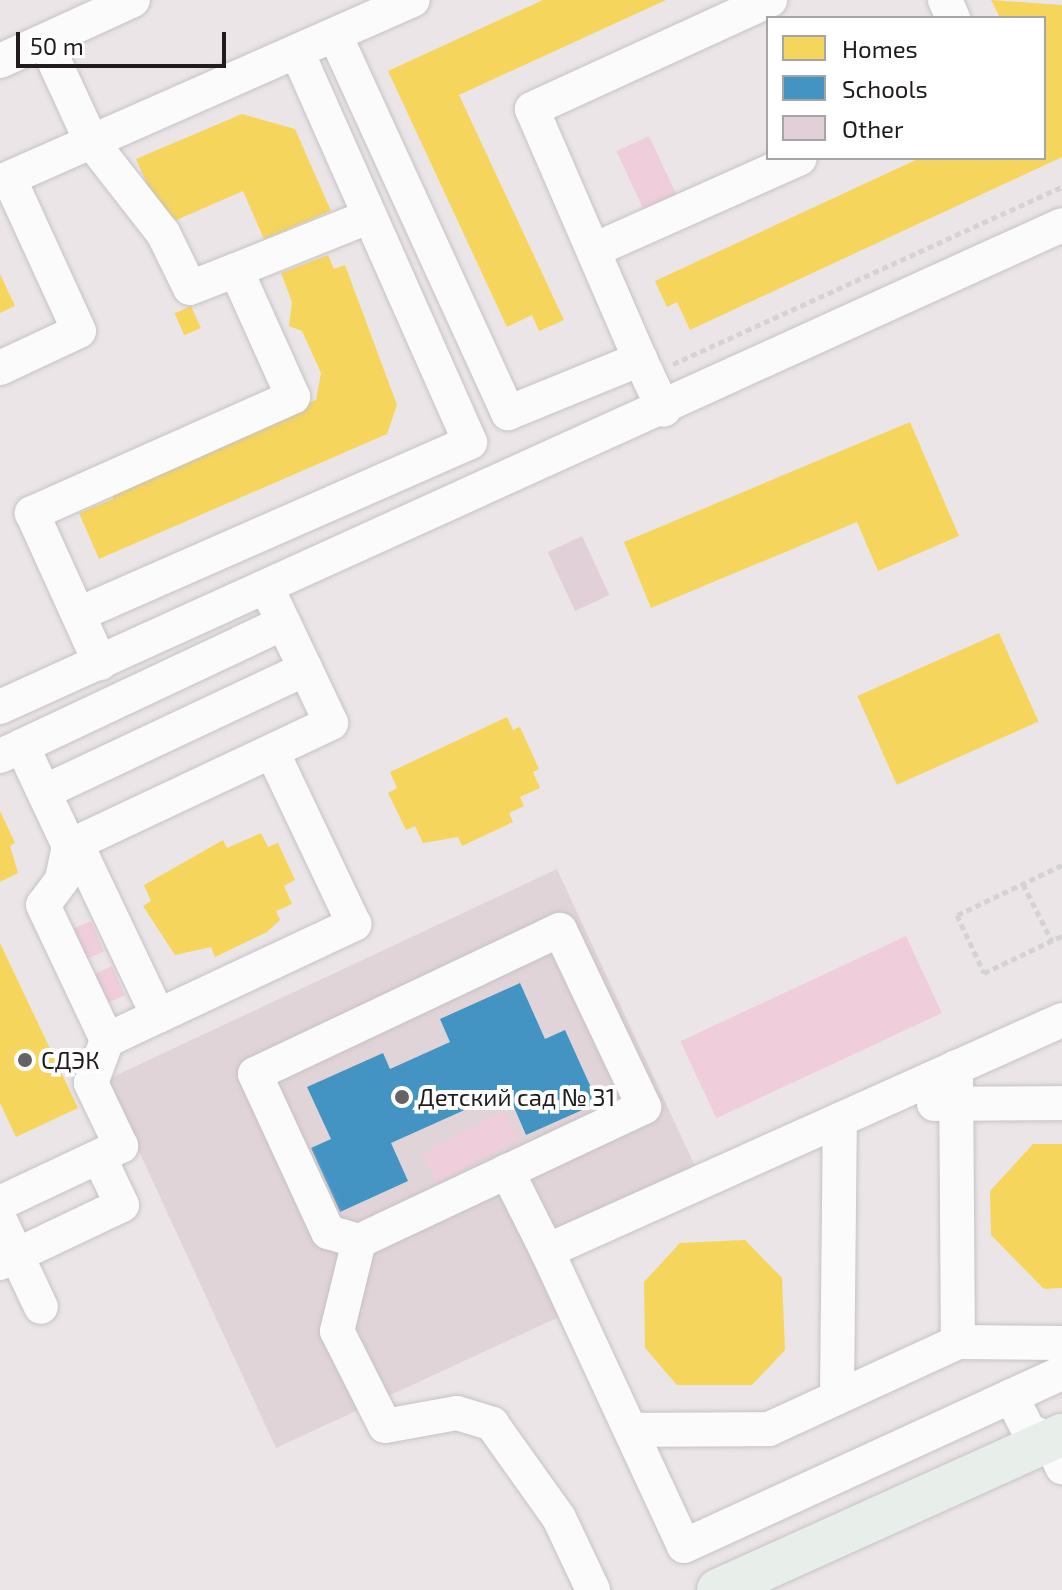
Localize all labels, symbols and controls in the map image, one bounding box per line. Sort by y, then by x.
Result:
scale bar [20,16,230,66]
legend [766,16,1046,160]
text: 50 m [30,31,84,60]
text: Homes [842,34,918,63]
text: Schools [842,74,928,103]
text: Other [842,114,904,143]
place label: СДЭК [41,1046,100,1074]
marker: СДЭК [16,1051,34,1069]
place label: Детский сад № 31 [418,1083,615,1111]
marker: Детский сад № 31 [393,1088,411,1106]

